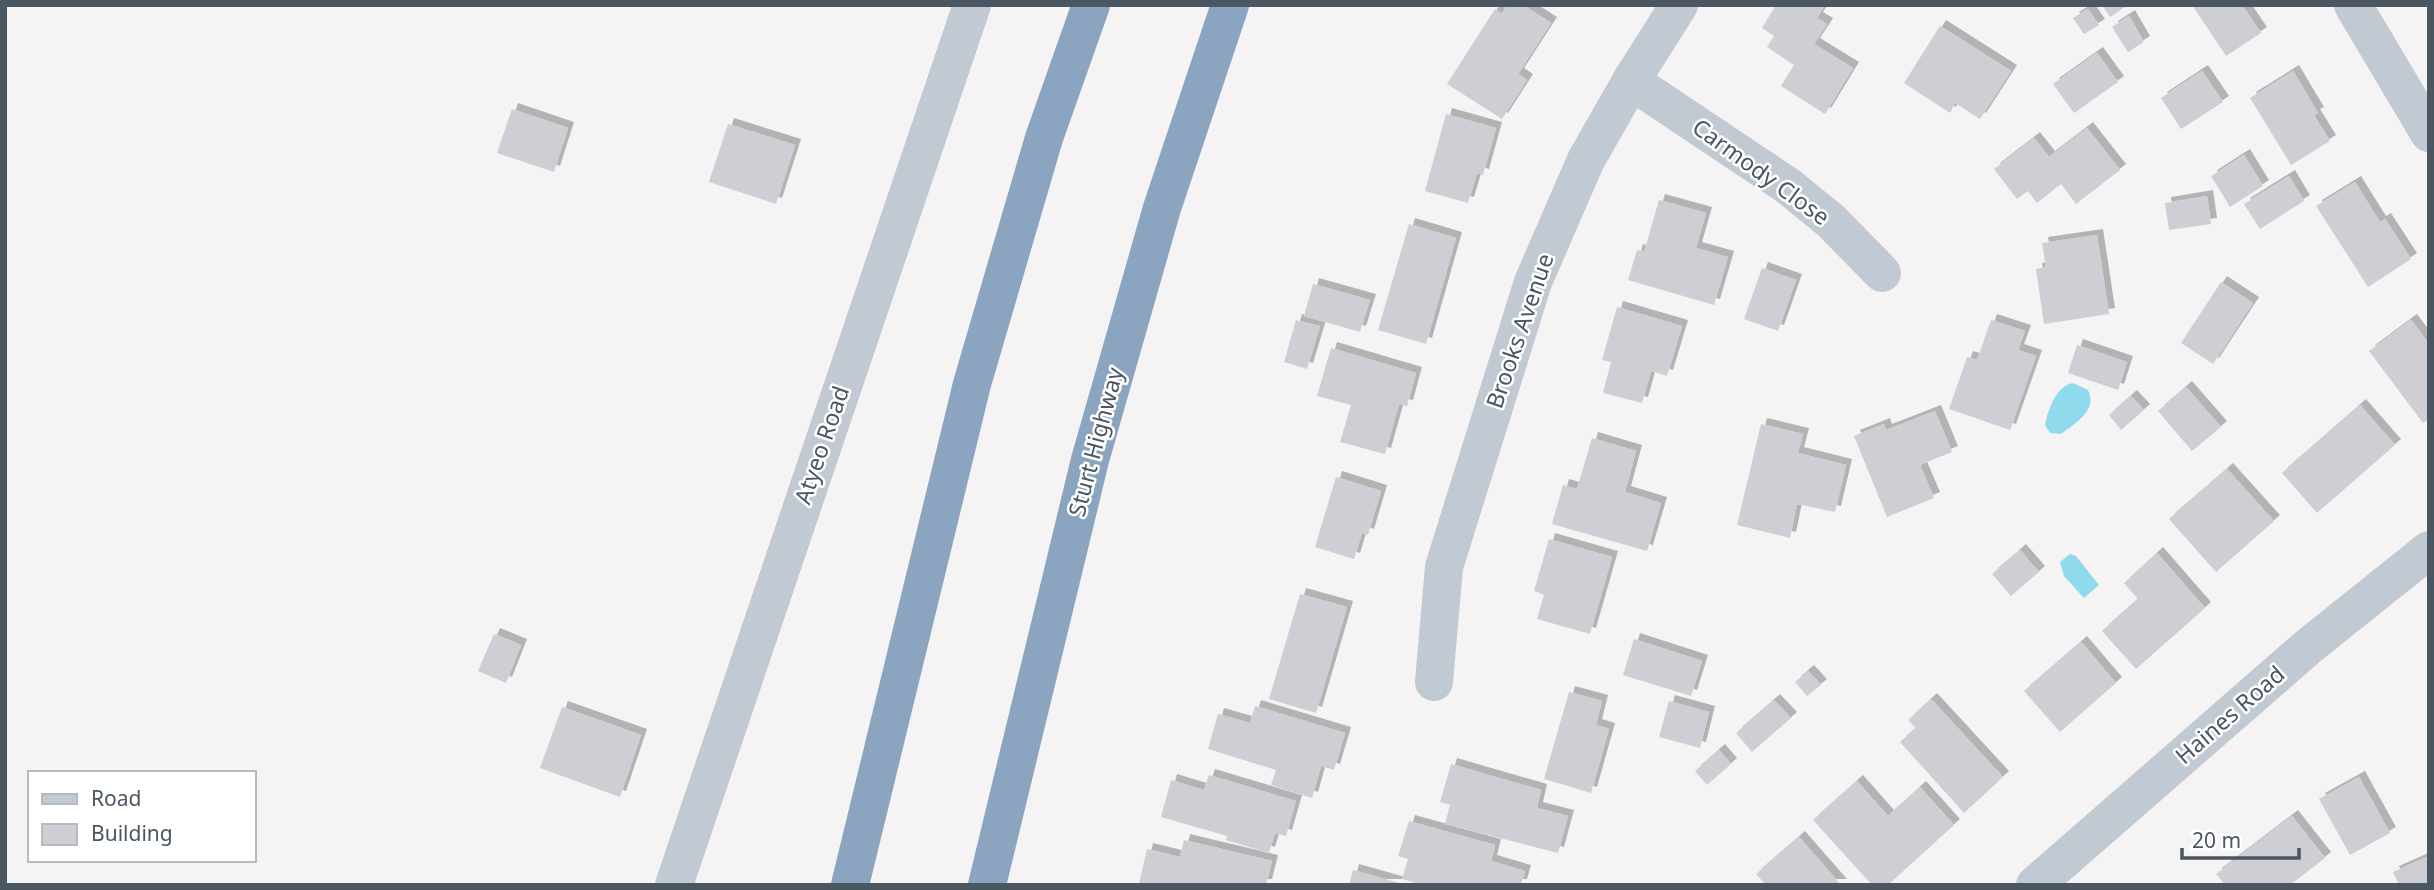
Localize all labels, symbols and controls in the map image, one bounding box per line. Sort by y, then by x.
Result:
street label: Carmody Close [1686,110,1837,232]
street label: Brooks Avenue [1478,249,1561,412]
street label: Sturt Highway [1060,363,1130,520]
street label: Atyeo Road [786,381,856,508]
street label: Haines Road [2168,658,2291,771]
legend [28,771,256,862]
text: Road [91,784,141,812]
scale bar [2182,816,2299,860]
text: Building [91,819,173,847]
text: 20 m [2192,826,2241,854]

